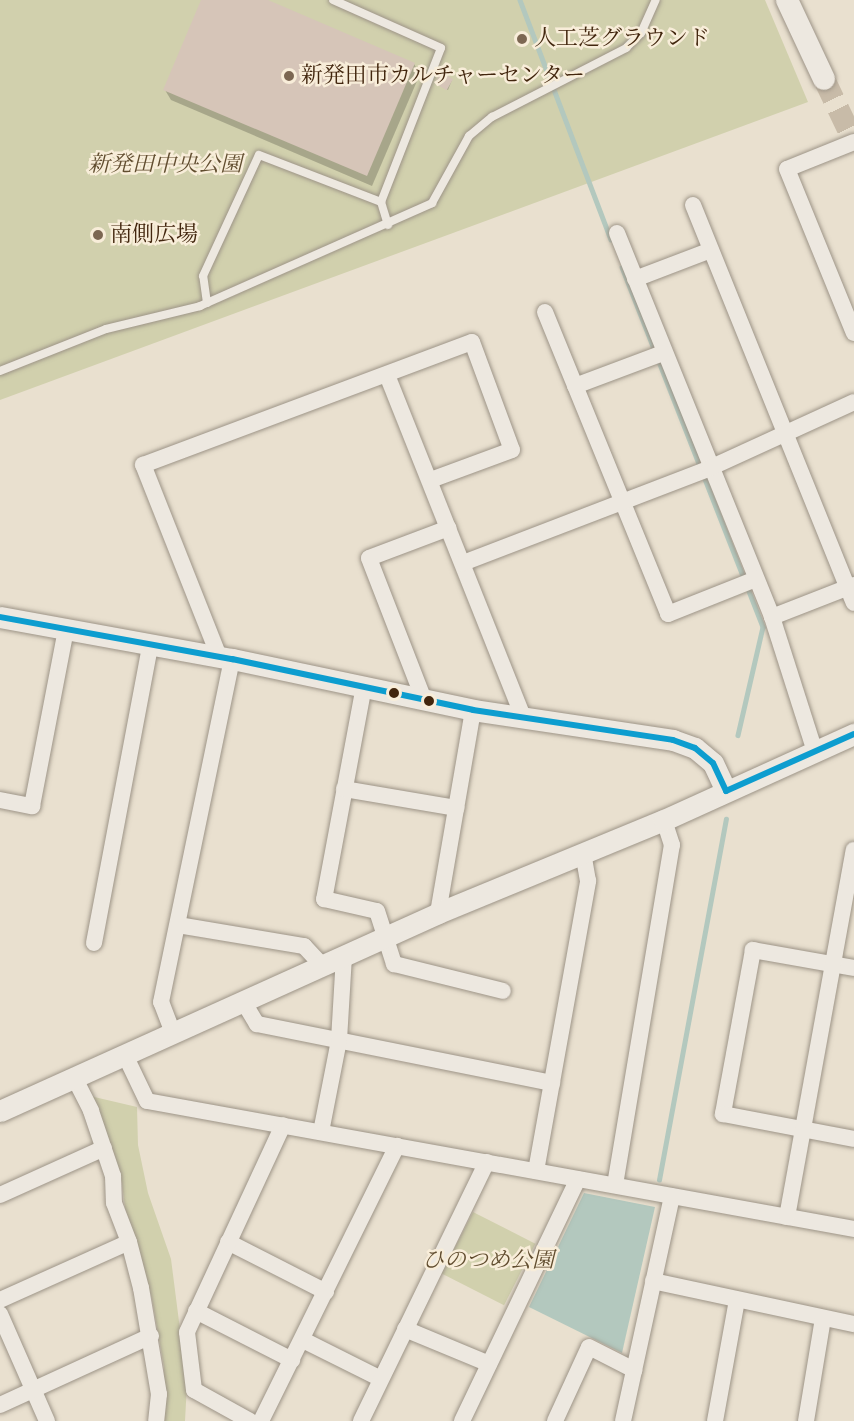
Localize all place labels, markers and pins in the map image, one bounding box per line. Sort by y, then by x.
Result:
place label: 人工芝グラウンド [534,26,710,52]
marker: 人工芝グラウンド [515,32,529,46]
place label: 新発田市カルチャーセンター [301,63,587,89]
marker: 新発田市カルチャーセンター [282,69,296,83]
place label: 南側広場 [110,222,198,248]
marker: 南側広場 [91,228,105,242]
unlabelled marker [388,687,400,699]
unlabelled marker [423,695,435,707]

